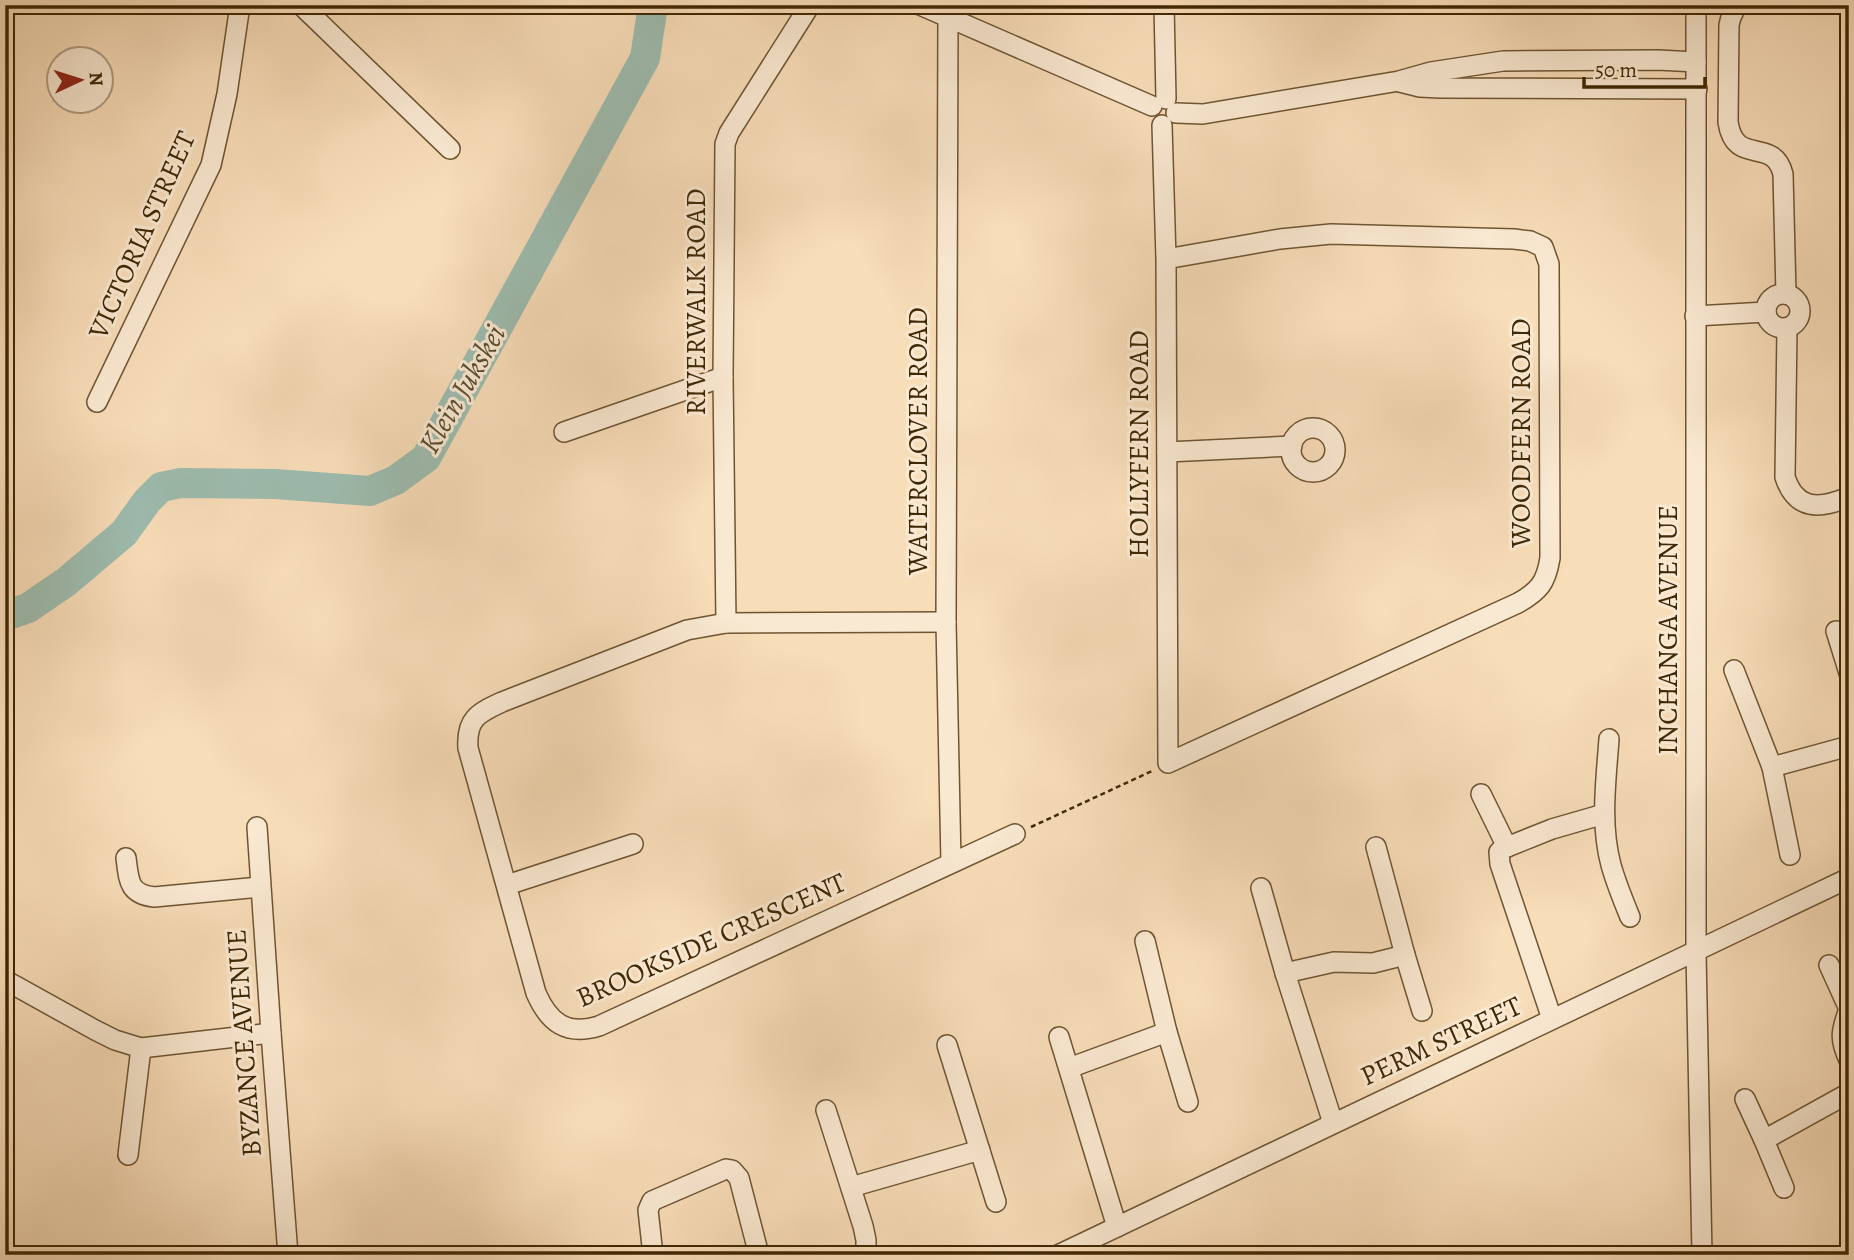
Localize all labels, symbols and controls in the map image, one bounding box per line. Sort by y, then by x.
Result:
north arrow [46,46,116,116]
scale bar [1584,46,1705,90]
text: 50 m [1595,56,1637,84]
text: N [83,71,109,87]
street label: VICTORIA STREET [79,125,205,346]
street label: RIVERWALK ROAD [677,188,715,416]
street label: WATERCLOVER ROAD [899,307,937,576]
water label: Klein Jukskei [409,317,515,461]
street label: WOODFERN ROAD [1502,318,1540,549]
street label: HOLLYFERN ROAD [1120,330,1158,558]
street label: INCHANGA AVENUE [1649,505,1687,755]
street label: BROOKSIDE CRESCENT [570,863,852,1017]
street label: BYZANCE AVENUE [217,928,271,1158]
street label: PERM STREET [1354,987,1528,1095]

